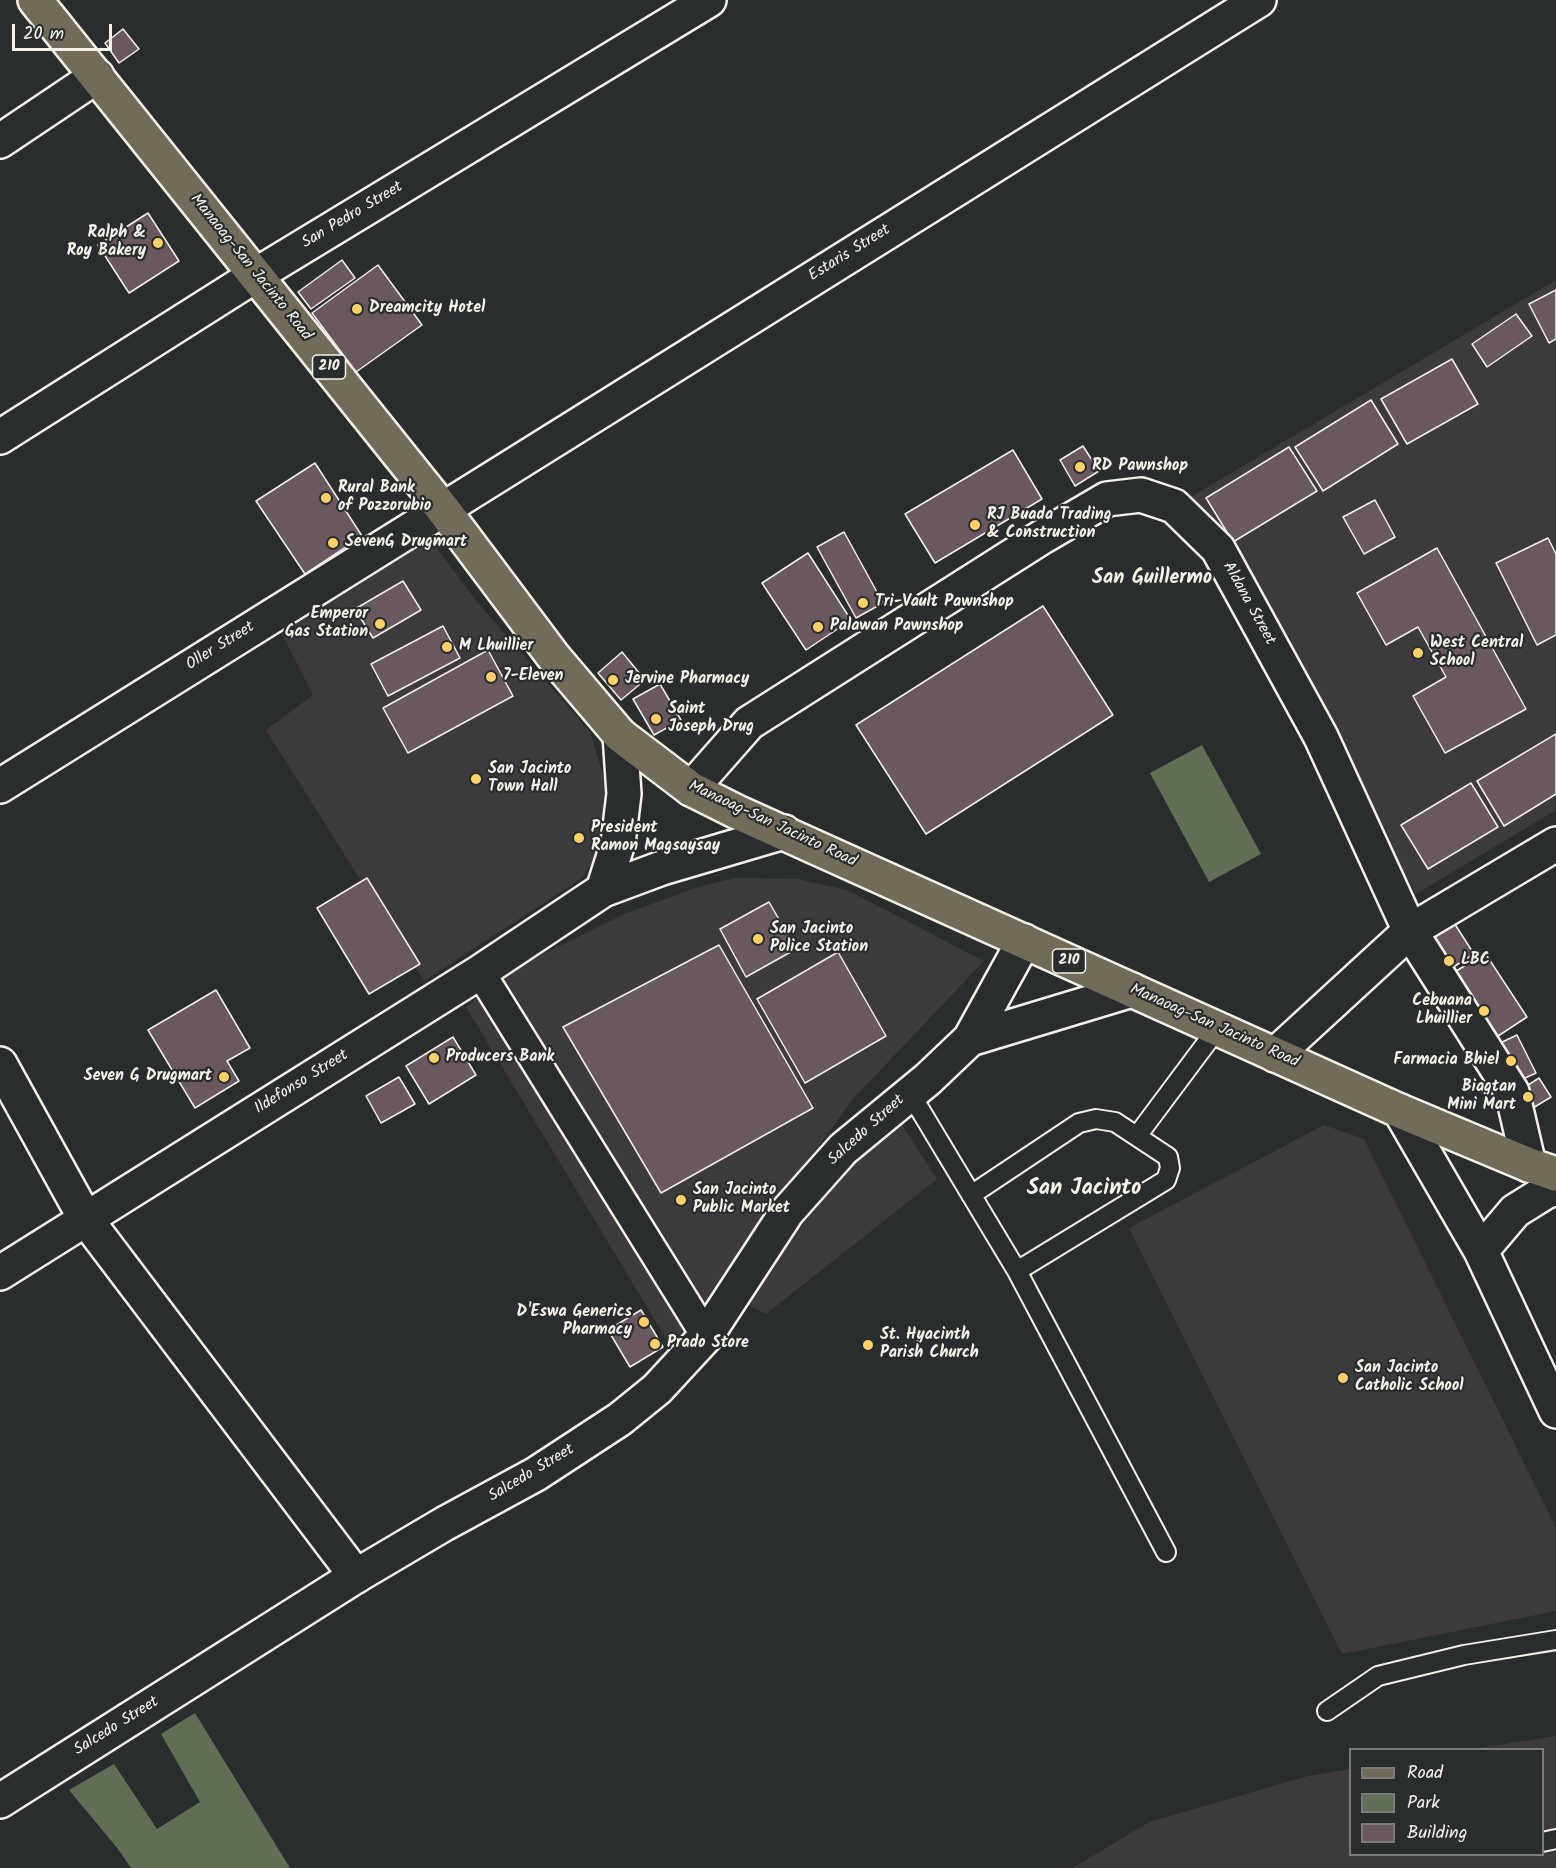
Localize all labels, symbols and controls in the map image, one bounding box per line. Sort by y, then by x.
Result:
scale bar [15,12,116,50]
text: 20 m [23,20,64,49]
street label: San Pedro Street [299,178,407,254]
street label: Manaoag-San Jacinto Road [185,191,315,345]
street label: Estaris Street [806,221,894,287]
place label: Ralph & Roy Bakery [67,224,146,262]
marker: Ralph & Roy Bakery [151,236,165,250]
place label: Dreamcity Hotel [369,299,485,319]
marker: Dreamcity Hotel [350,302,364,316]
road number: 210 [312,355,346,379]
place label: RD Pawnshop [1092,457,1188,477]
marker: RD Pawnshop [1073,460,1087,474]
place label: Rural Bank of Pozzorubio [338,479,431,517]
marker: Rural Bank of Pozzorubio [319,491,333,505]
place label: RJ Buada Trading & Construction [987,506,1111,544]
marker: RJ Buada Trading & Construction [968,518,982,532]
place label: SevenG Drugmart [345,533,467,553]
marker: SevenG Drugmart [326,536,340,550]
street label: Aldana Street [1217,559,1279,649]
district label: San Guillermo [1092,568,1212,592]
place label: Tri-Vault Pawnshop [875,593,1014,613]
marker: Tri-Vault Pawnshop [856,596,870,610]
place label: Emperor Gas Station [285,605,368,643]
marker: Emperor Gas Station [373,617,387,631]
place label: Palawan Pawnshop [830,617,963,637]
street label: Oller Street [183,618,259,676]
marker: Palawan Pawnshop [811,620,825,634]
place label: West Central School [1430,634,1523,672]
place label: M Lhuillier [459,637,533,657]
marker: M Lhuillier [440,640,454,654]
marker: West Central School [1411,646,1425,660]
place label: 7-Eleven [503,667,563,687]
marker: 7-Eleven [484,670,498,684]
place label: Jervine Pharmacy [625,670,749,690]
marker: Jervine Pharmacy [606,673,620,687]
place label: Saint Joseph Drug [668,700,754,738]
marker: Saint Joseph Drug [649,712,663,726]
place label: San Jacinto Town Hall [488,760,571,798]
marker: San Jacinto Town Hall [469,772,483,786]
street label: Manaoag-San Jacinto Road [685,778,859,872]
place label: President Ramon Magsaysay [591,819,720,857]
marker: President Ramon Magsaysay [572,831,586,845]
place label: San Jacinto Police Station [770,920,868,958]
marker: San Jacinto Police Station [751,932,765,946]
road number: 210 [1052,949,1086,973]
place label: LBC [1461,951,1490,971]
marker: LBC [1442,954,1456,968]
street label: Manaoag-San Jacinto Road [1126,981,1302,1073]
place label: Cebuana Lhuillier [1412,992,1472,1030]
marker: Cebuana Lhuillier [1477,1004,1491,1018]
street label: Ildefonso Street [252,1047,352,1119]
place label: Producers Bank [446,1048,554,1068]
marker: Producers Bank [427,1051,441,1065]
place label: Farmacia Bhiel [1394,1051,1499,1071]
marker: Farmacia Bhiel [1504,1054,1518,1068]
place label: Seven G Drugmart [84,1067,212,1087]
marker: Seven G Drugmart [217,1070,231,1084]
place label: Biagtan Mini Mart [1447,1078,1516,1116]
marker: Biagtan Mini Mart [1521,1090,1535,1104]
street label: Salcedo Street [825,1092,909,1170]
district label: San Jacinto [1027,1177,1141,1203]
place label: San Jacinto Public Market [693,1181,790,1219]
marker: San Jacinto Public Market [674,1193,688,1207]
place label: D'Eswa Generics Pharmacy [517,1303,632,1341]
marker: D'Eswa Generics Pharmacy [637,1315,651,1329]
place label: St. Hyacinth Parish Church [880,1326,979,1364]
place label: Prado Store [667,1334,749,1354]
marker: Prado Store [648,1337,662,1351]
marker: St. Hyacinth Parish Church [861,1338,875,1352]
place label: San Jacinto Catholic School [1355,1359,1463,1397]
marker: San Jacinto Catholic School [1336,1371,1350,1385]
street label: Salcedo Street [486,1441,578,1507]
street label: Salcedo Street [71,1693,163,1761]
legend [1349,1748,1544,1856]
text: Road [1407,1759,1443,1788]
text: Park [1407,1789,1440,1818]
text: Building [1407,1819,1467,1848]

